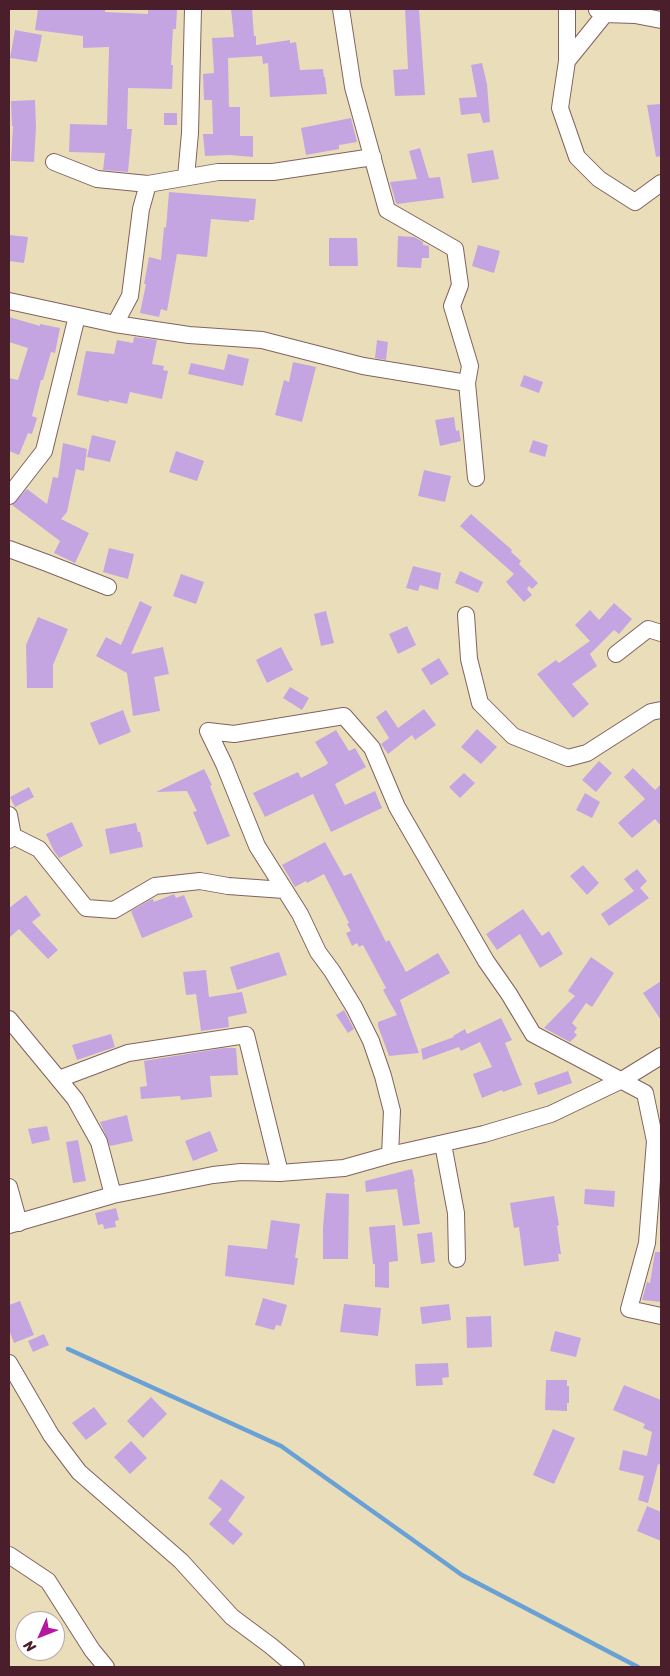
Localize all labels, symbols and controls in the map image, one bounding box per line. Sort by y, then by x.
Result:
north arrow [15,1611,65,1661]
text: N [17,1634,42,1658]

